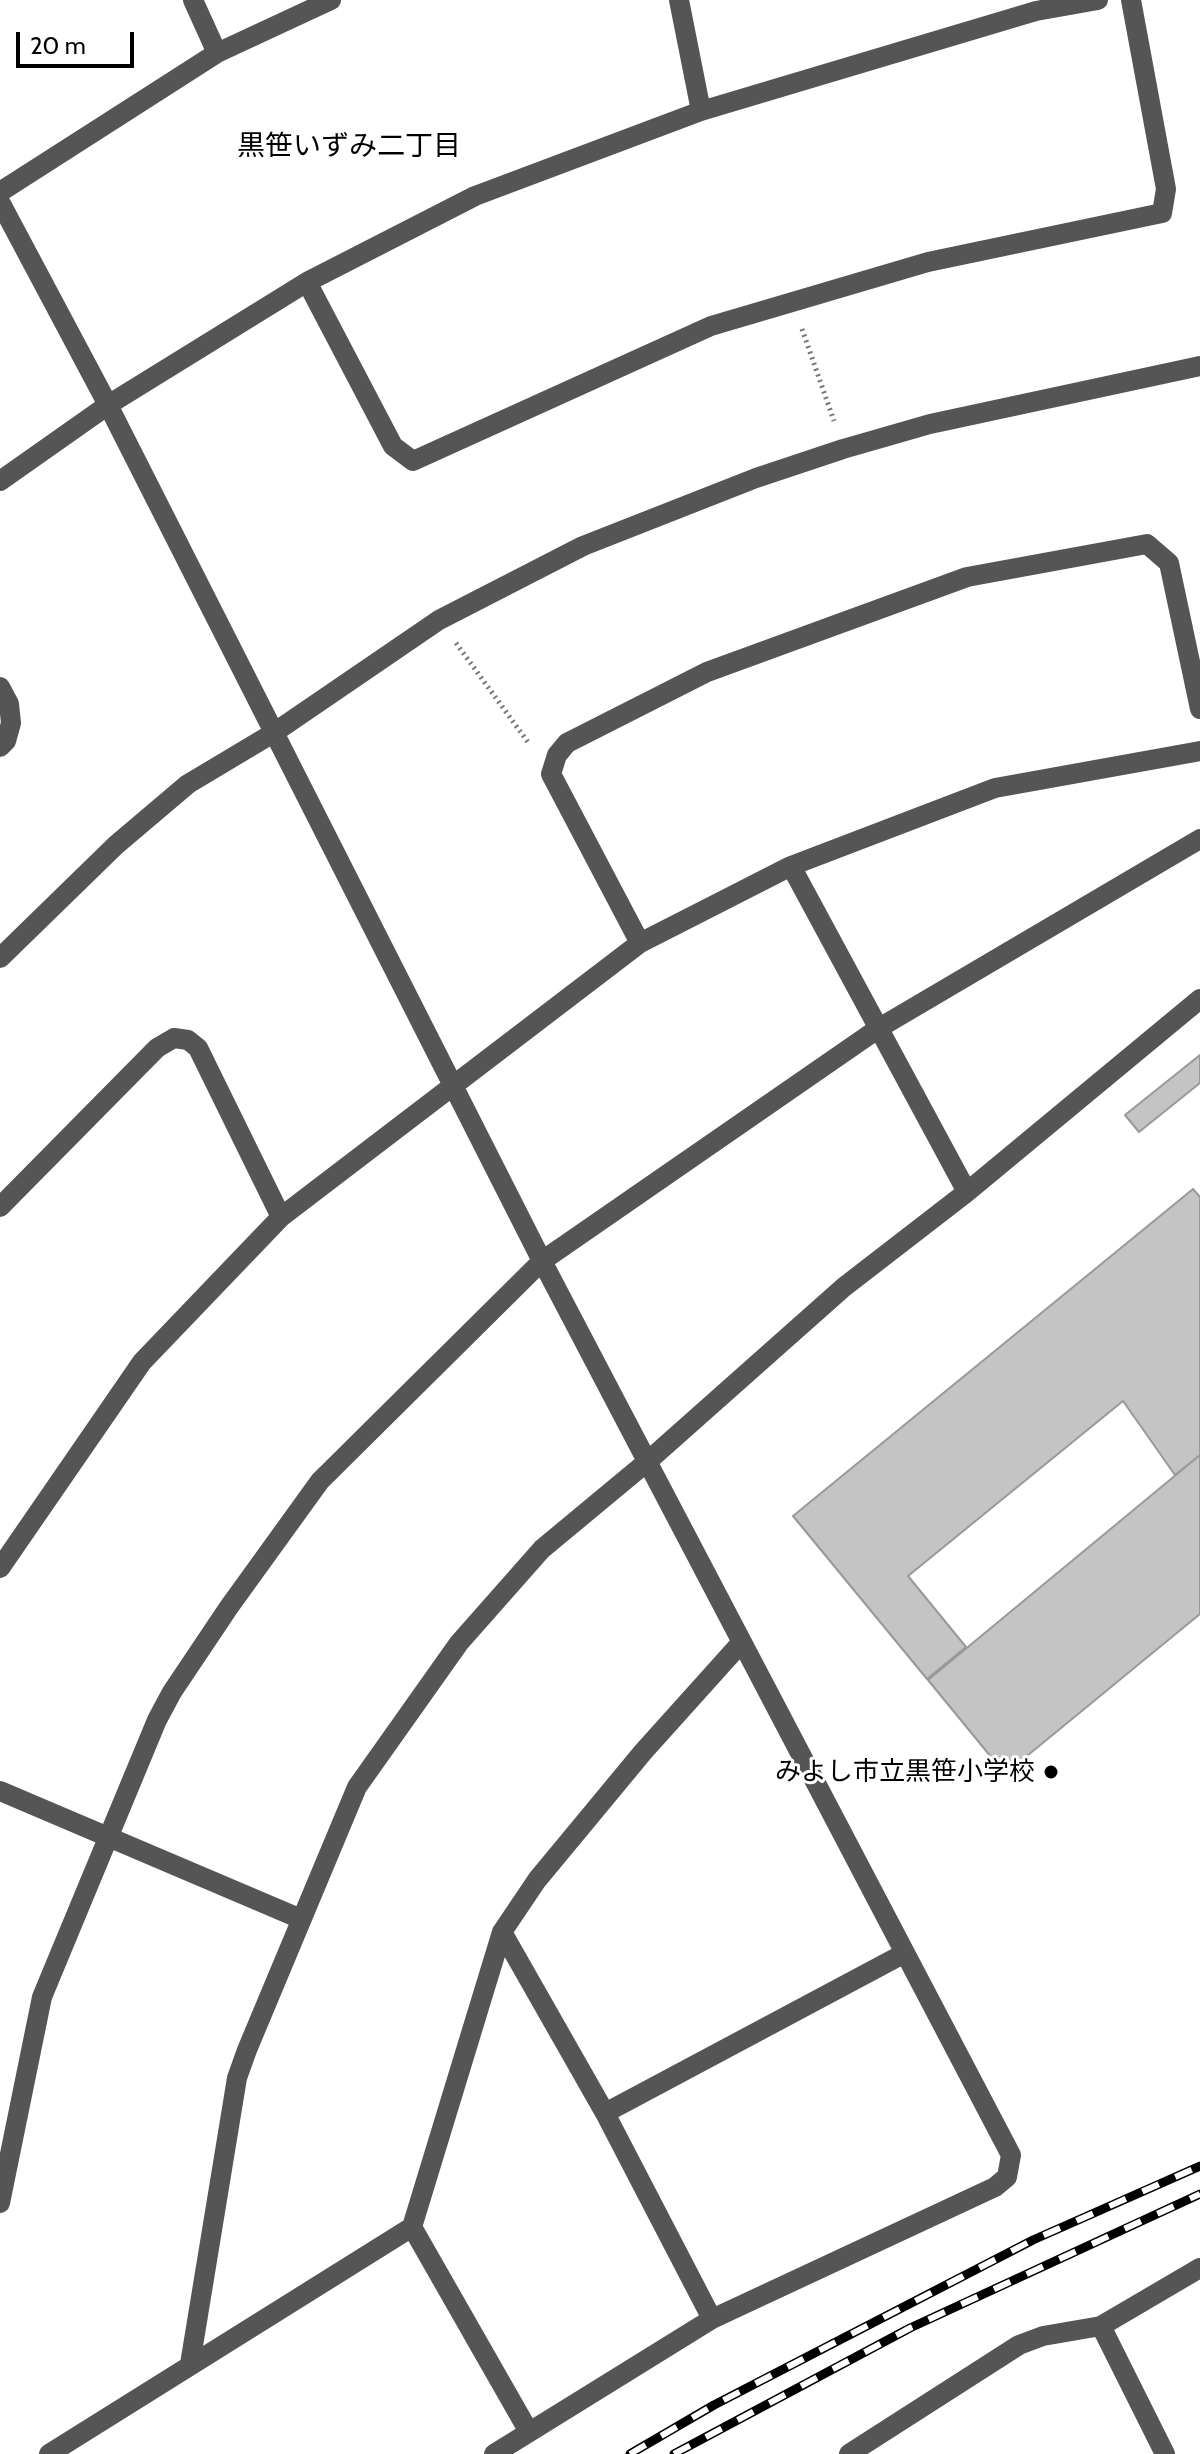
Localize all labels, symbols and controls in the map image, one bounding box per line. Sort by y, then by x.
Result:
scale bar [20,16,138,66]
text: 20 m [30,31,86,60]
district label: 黒笹いずみ二丁目 [237,130,461,164]
place label: みよし市立黒笹小学校 [775,1756,1035,1788]
marker: みよし市立黒笹小学校 [1042,1763,1060,1781]

